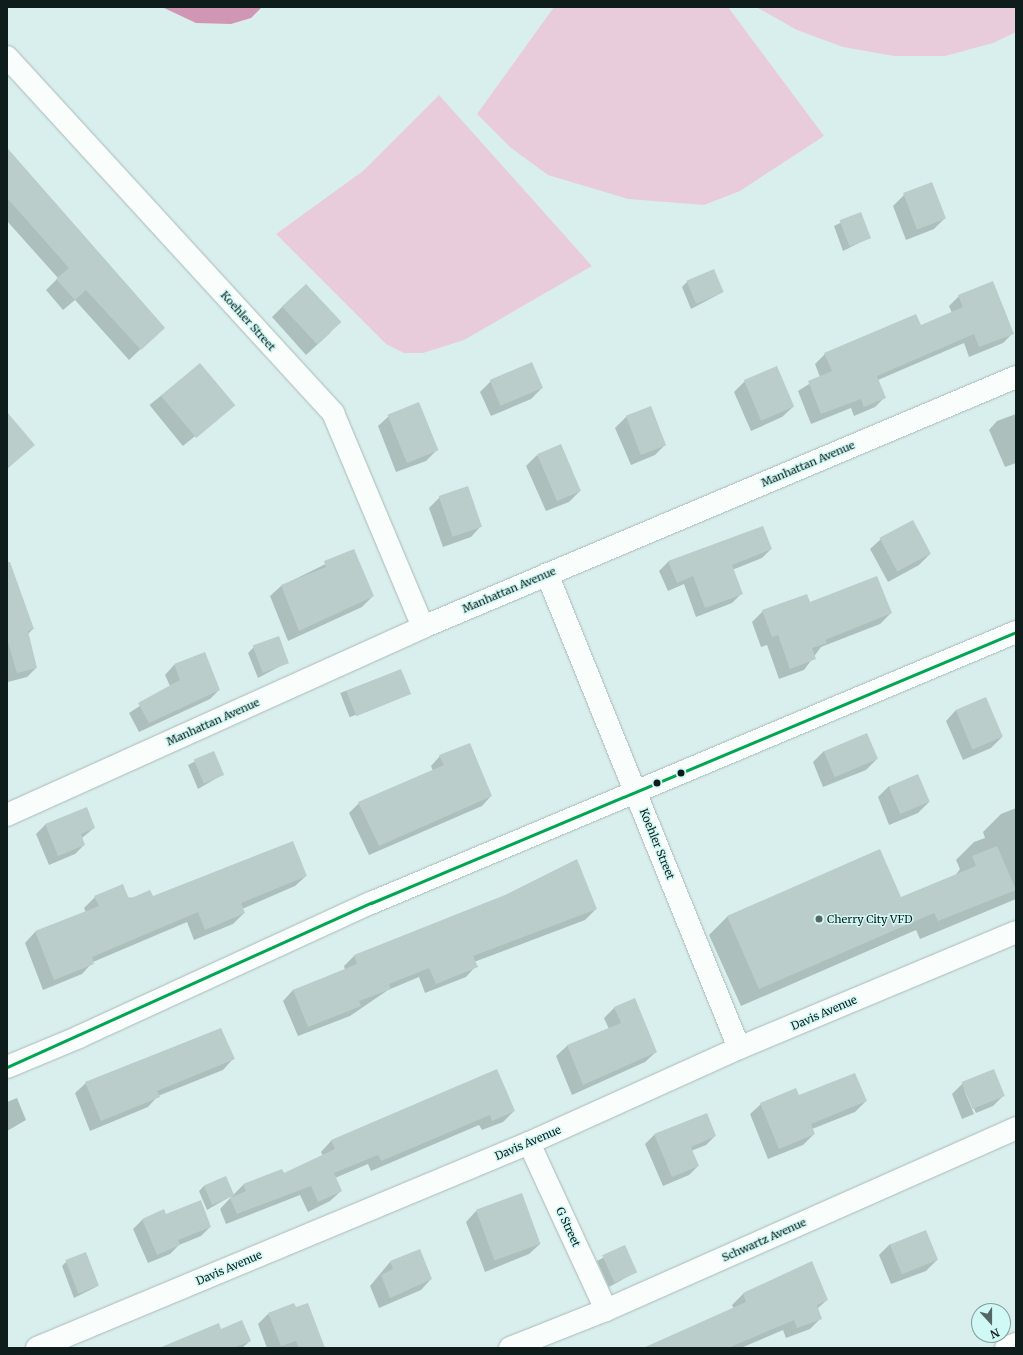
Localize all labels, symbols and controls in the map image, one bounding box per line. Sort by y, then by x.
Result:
street label: Koehler Street [218,289,278,353]
street label: Manhattan Avenue [759,438,857,490]
street label: Manhattan Avenue [460,564,558,616]
street label: Manhattan Avenue [165,696,261,748]
unlabelled marker [676,768,686,778]
unlabelled marker [652,778,662,788]
street label: Koehler Street [637,807,677,881]
place label: Cherry City VFD [827,912,913,926]
marker: Cherry City VFD [814,914,824,924]
street label: Davis Avenue [789,993,859,1033]
street label: Davis Avenue [493,1123,563,1163]
street label: G Street [553,1205,583,1249]
street label: Schwartz Avenue [720,1216,808,1264]
street label: Davis Avenue [194,1248,264,1288]
north arrow [971,1303,1011,1343]
text: N [988,1325,1002,1341]

